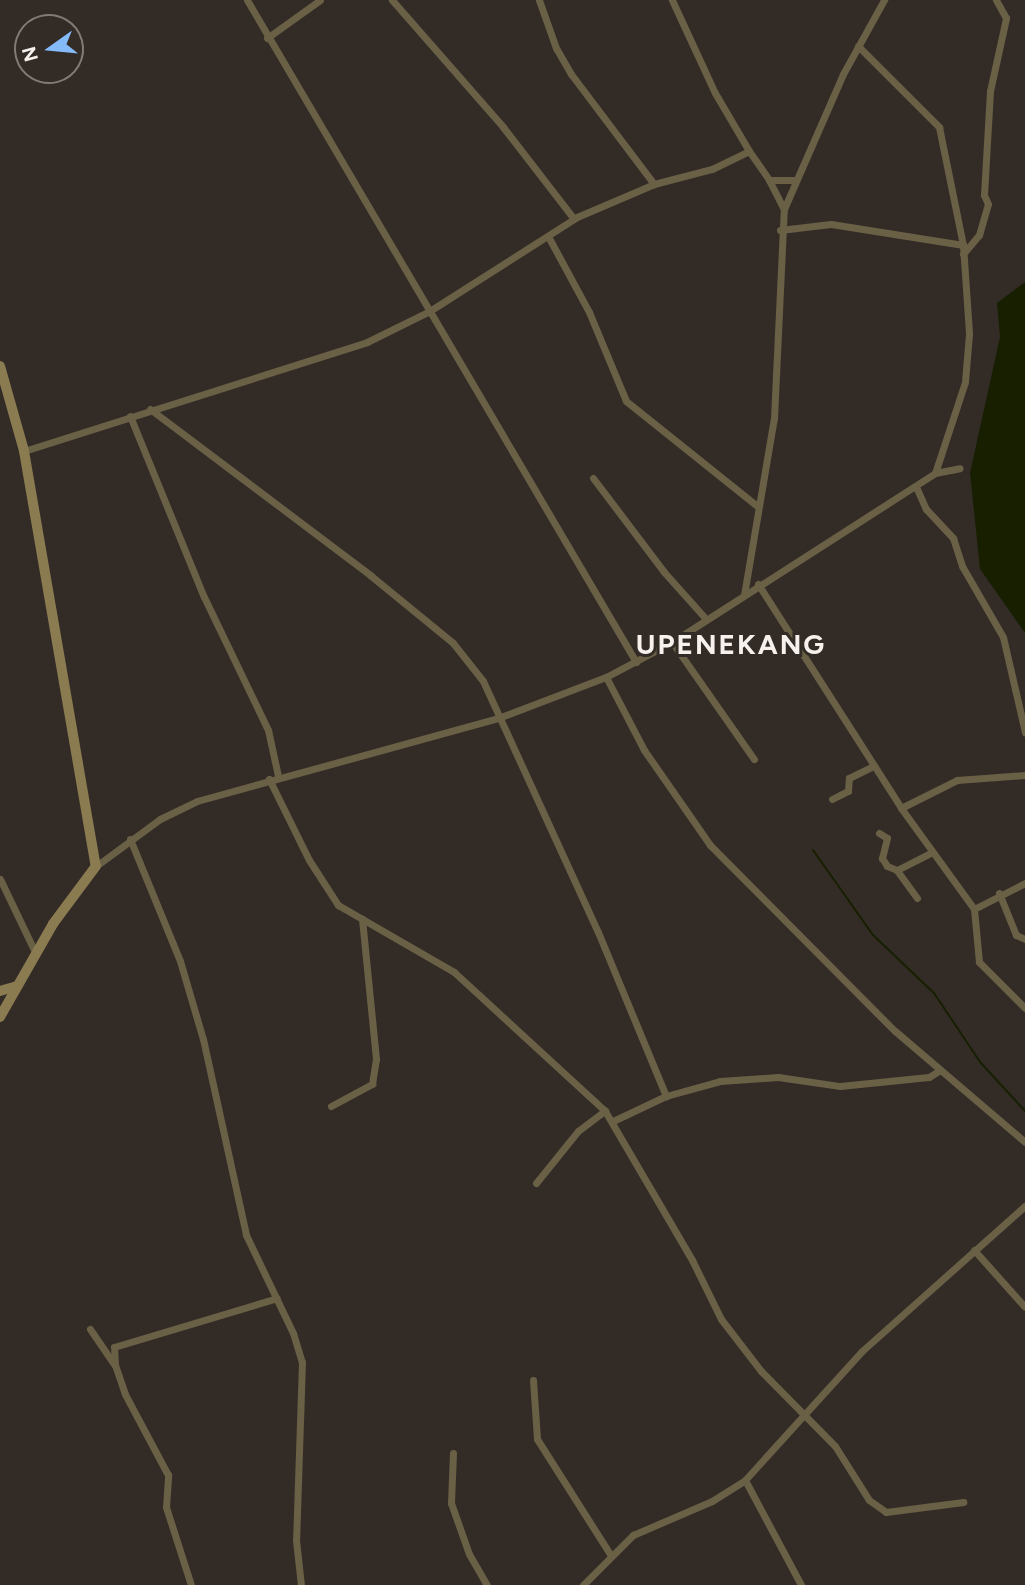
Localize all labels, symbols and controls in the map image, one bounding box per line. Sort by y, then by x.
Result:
north arrow [14,14,84,84]
text: N [17,44,43,64]
district label: UPENEKANG [637,627,825,661]

